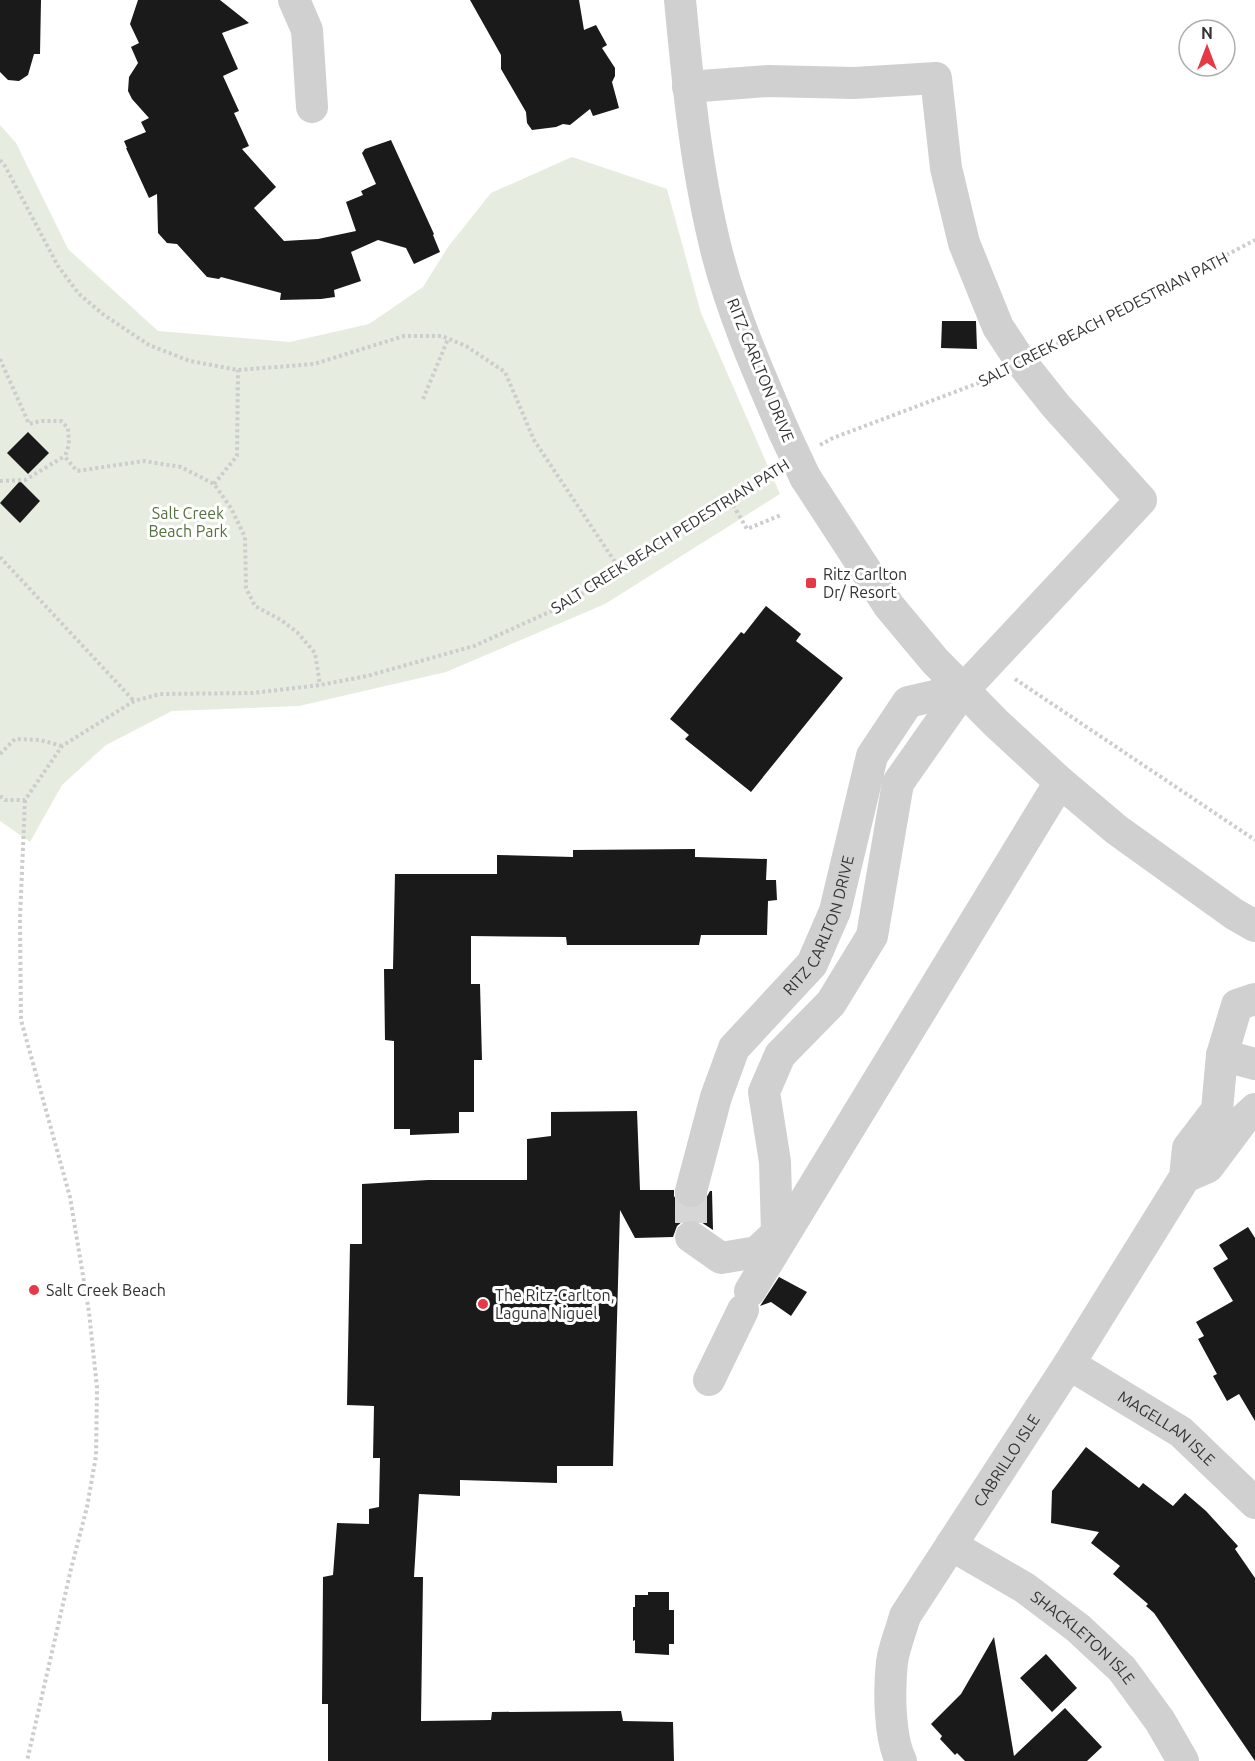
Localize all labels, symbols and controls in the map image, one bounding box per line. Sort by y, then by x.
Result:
north arrow [1177,18,1237,78]
text: N [1201,24,1213,42]
street label: SALT CREEK BEACH PEDESTRIAN PATH [975,248,1231,390]
street label: RITZ CARLTON DRIVE [724,295,798,445]
street label: SALT CREEK BEACH PEDESTRIAN PATH [548,455,792,617]
park label: Salt Creek Beach Park [148,504,228,540]
place label: Ritz Carlton Dr/ Resort [823,565,907,601]
marker: Ritz Carlton Dr/ Resort [804,576,818,590]
street label: RITZ CARLTON DRIVE [779,854,857,999]
place label: Salt Creek Beach [46,1281,166,1299]
marker: Salt Creek Beach [27,1283,41,1297]
place label: The Ritz-Carlton, Laguna Niguel [495,1286,615,1322]
marker: The Ritz-Carlton, Laguna Niguel [476,1297,490,1311]
street label: MAGELLAN ISLE [1115,1387,1219,1469]
street label: CABRILLO ISLE [970,1411,1043,1510]
street label: SHACKLETON ISLE [1028,1587,1139,1687]

